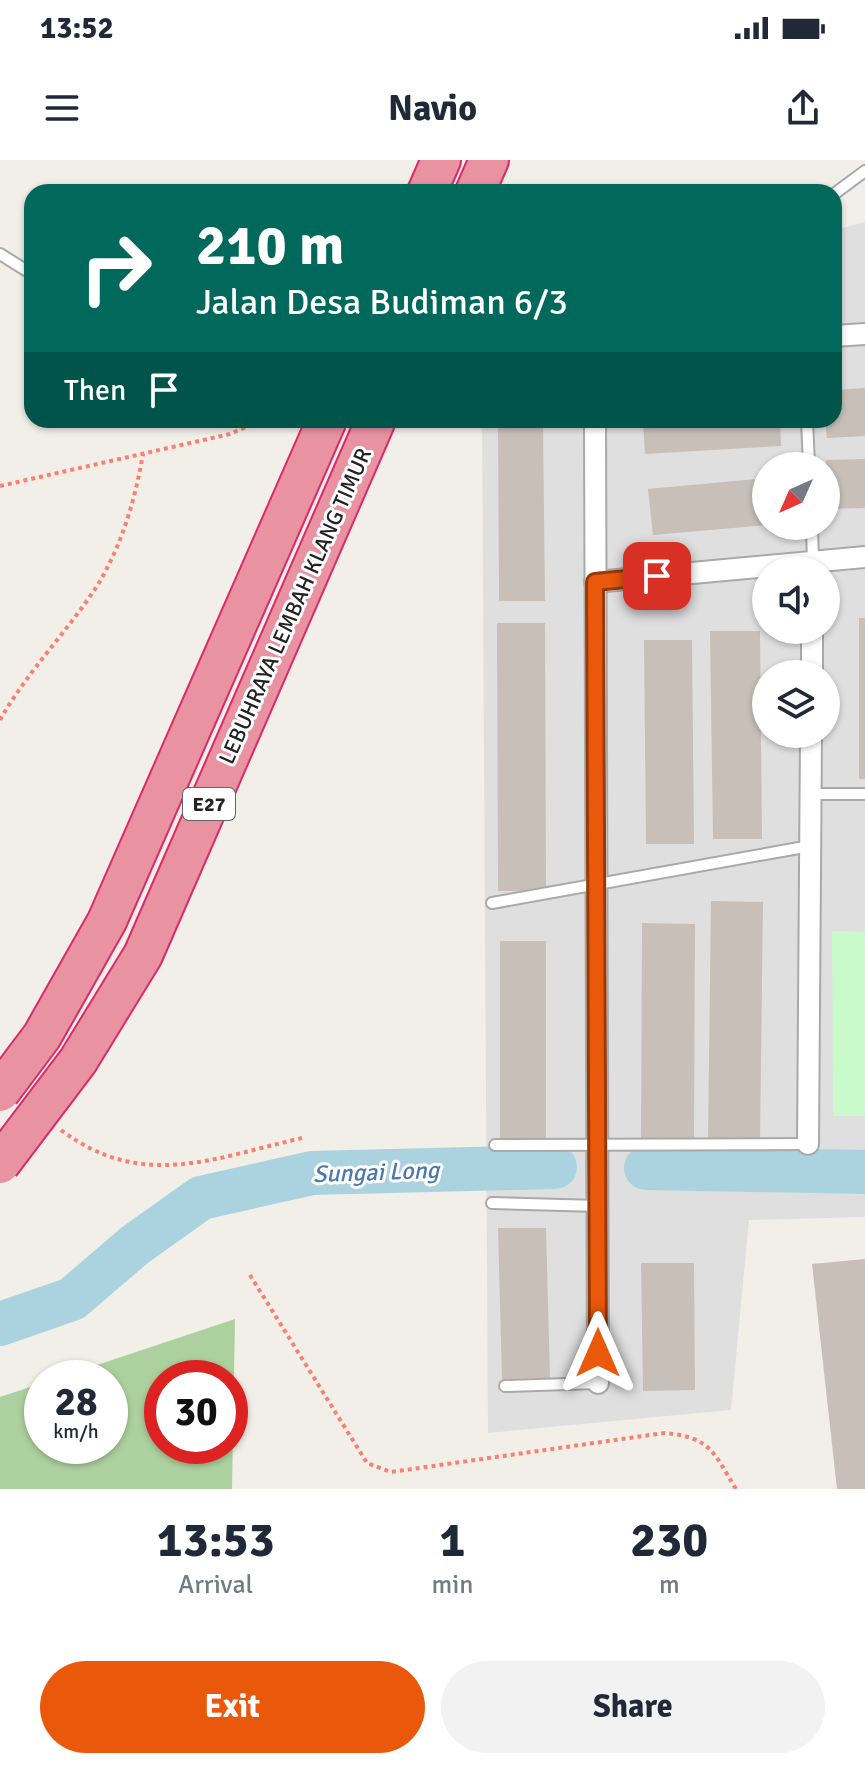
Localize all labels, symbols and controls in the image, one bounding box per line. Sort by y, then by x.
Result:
text: 13:52 [40,10,114,47]
icon: menu [40,86,84,130]
text: Navio [388,86,477,131]
icon: share [781,86,825,130]
text: 210 m [196,211,344,280]
icon: right [64,216,168,320]
text: Jalan Desa Budiman 6/3 [196,280,568,325]
icon: arrive [142,368,186,412]
text: Then [64,372,126,409]
street label: LEBUHRAYA LEMBAH KLANG TIMUR [213,444,377,768]
north arrow [752,452,840,540]
map controls [752,452,840,748]
pin [623,542,691,610]
icon: arrive [635,554,679,598]
button: sound [752,556,840,644]
button: layers [752,660,840,748]
road number: E27 [183,788,235,820]
water label: Sungai Long [312,1155,442,1189]
position arrow [556,1311,640,1395]
speed limit sign: 30 [144,1360,248,1464]
text: 28 [54,1377,98,1427]
text: km/h [53,1419,99,1444]
text: 13:53 [157,1511,275,1570]
text: 1 [440,1511,465,1570]
text: 230 [630,1511,708,1570]
text: Arrival [178,1569,253,1601]
text: min [432,1569,474,1601]
text: m [659,1569,680,1601]
button: Exit [40,1661,425,1753]
button: Share [441,1661,825,1753]

